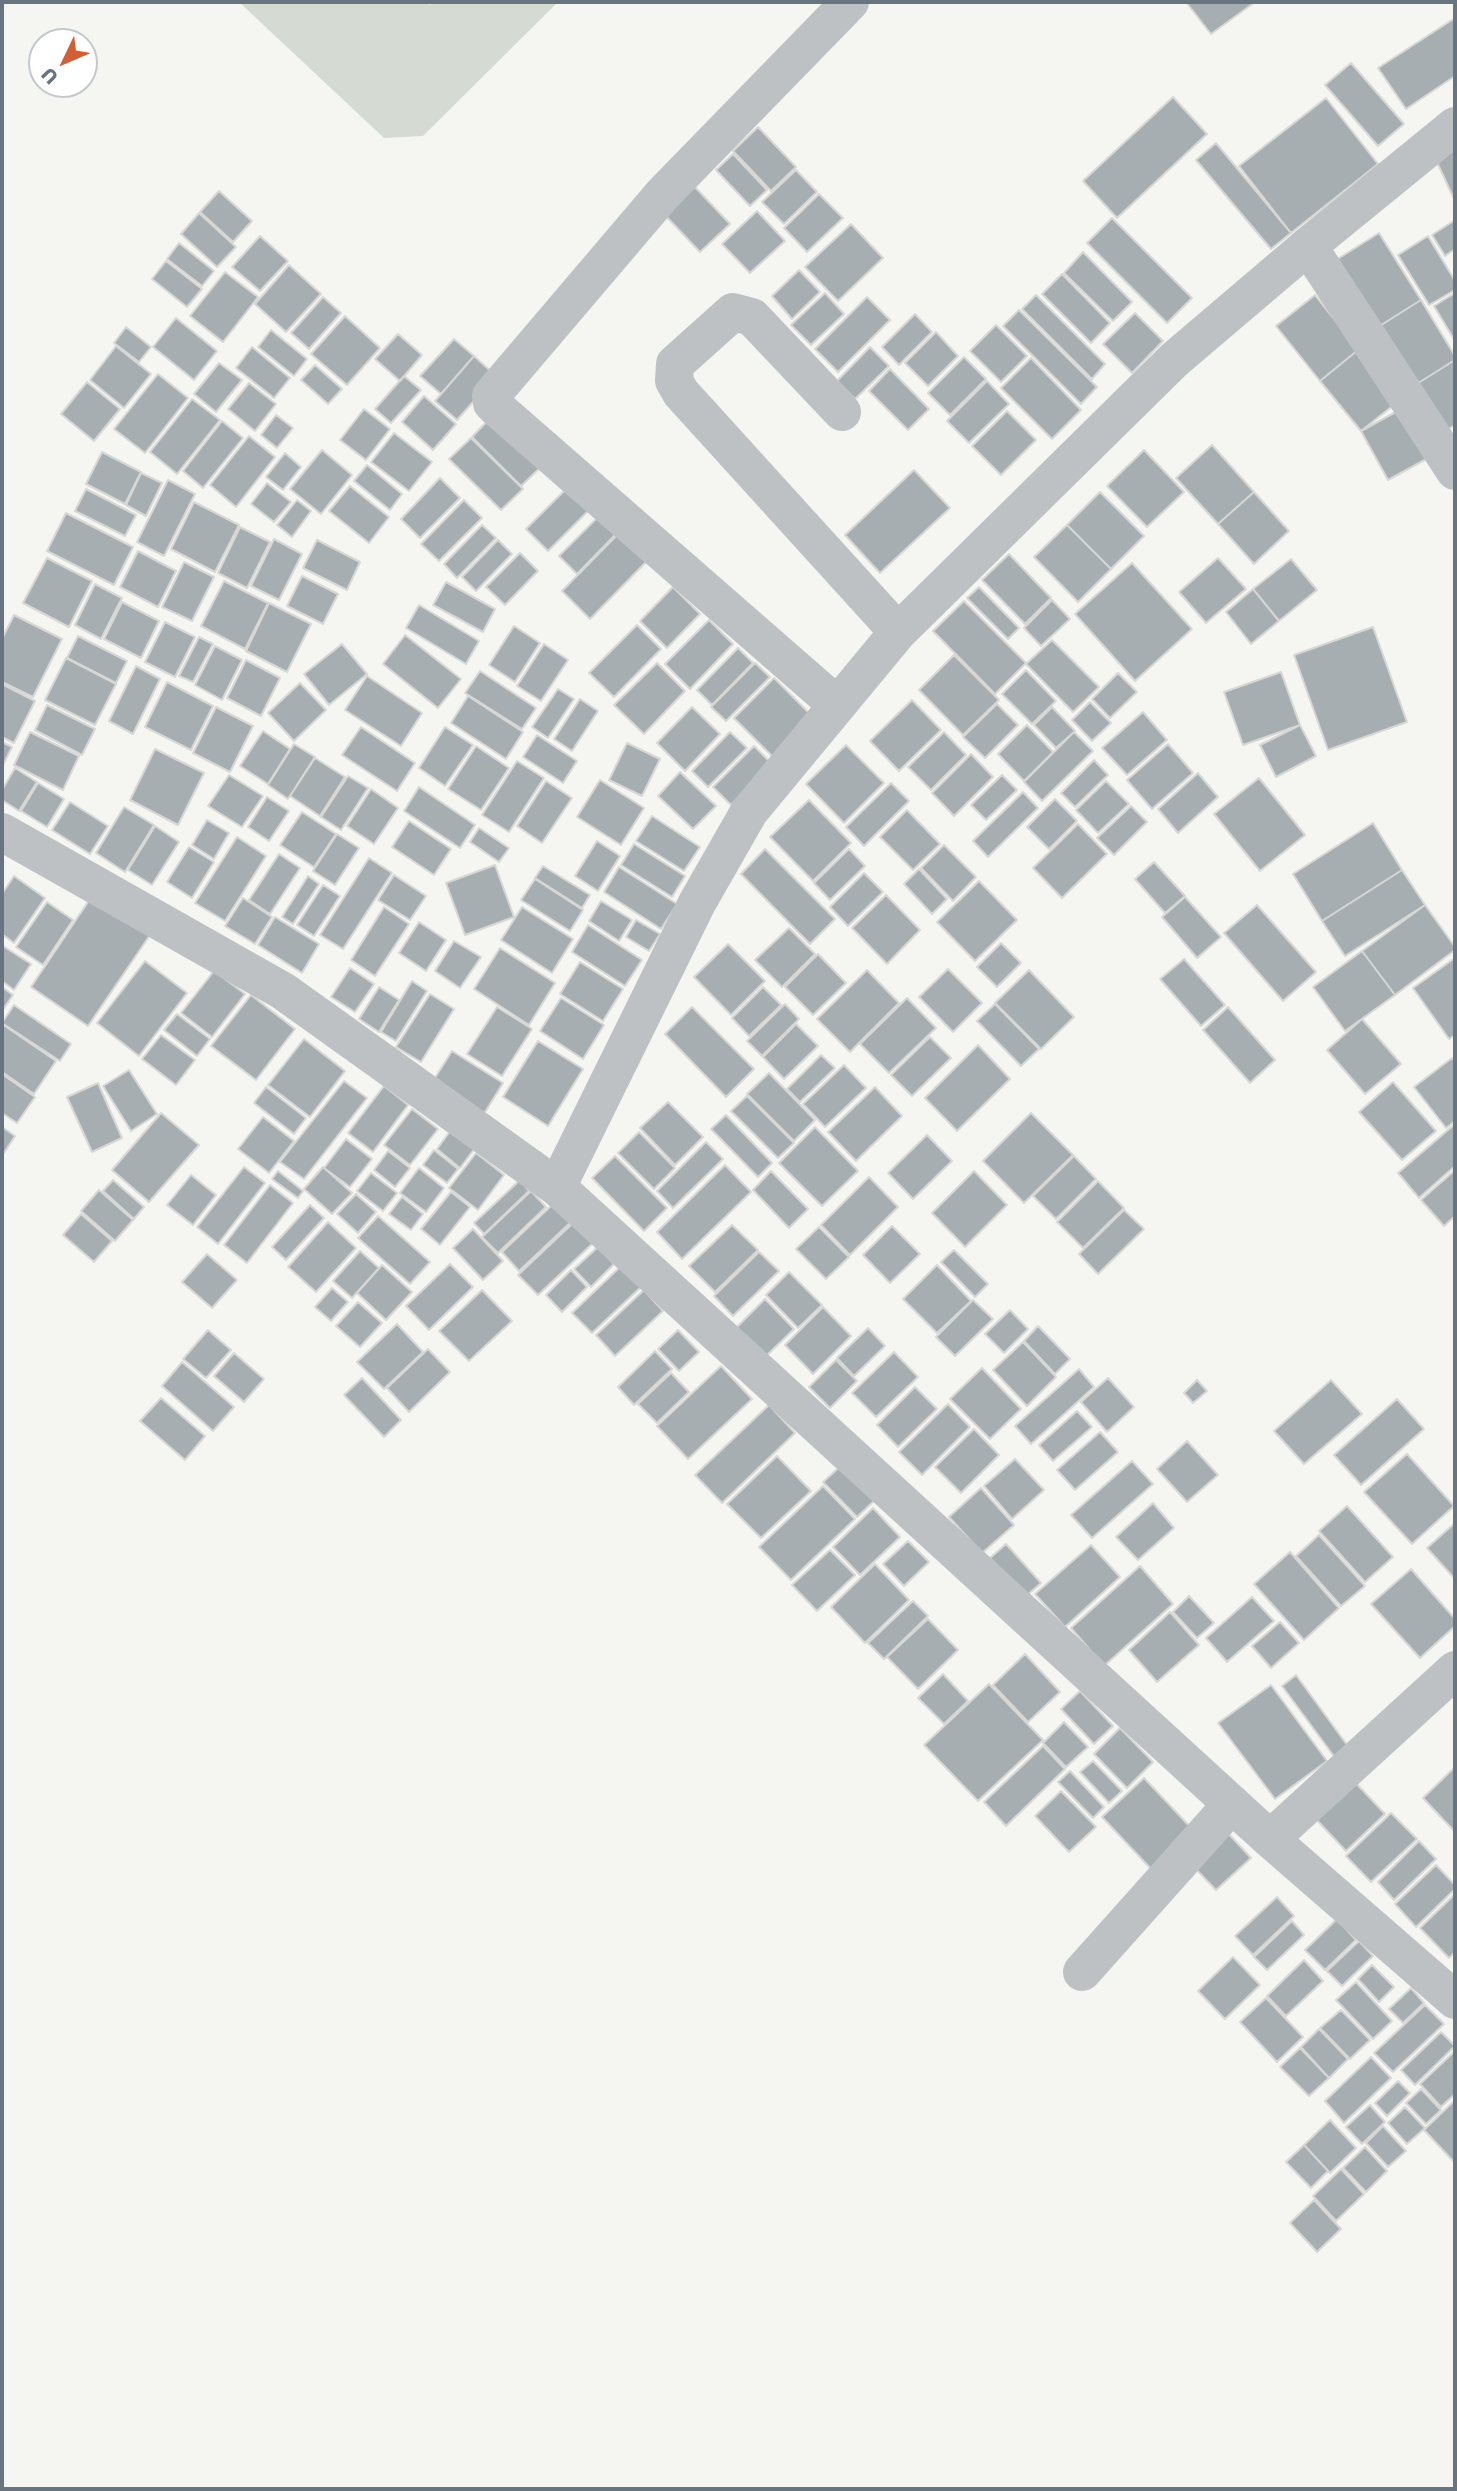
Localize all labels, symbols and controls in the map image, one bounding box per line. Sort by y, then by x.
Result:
north arrow [28,28,98,98]
text: U [36,64,62,90]

